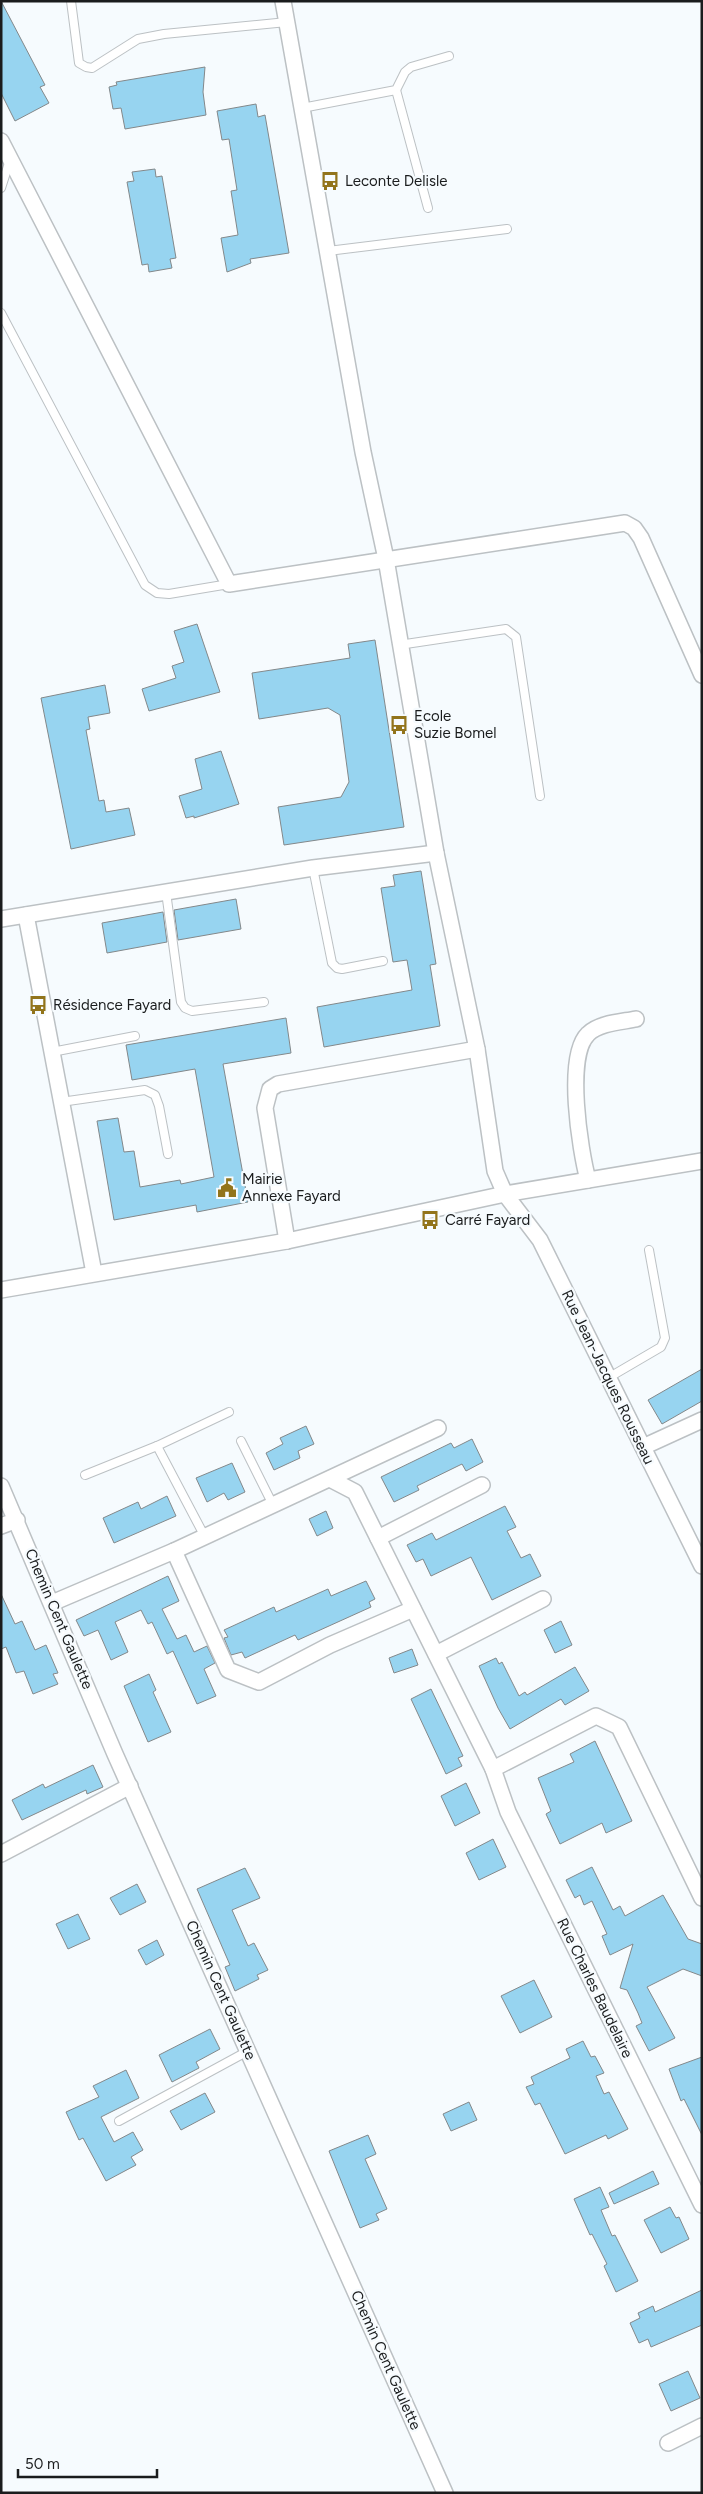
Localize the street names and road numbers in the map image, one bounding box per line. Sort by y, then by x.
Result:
street label: Rue Jean-Jacques Rousseau [558,1287,658,1467]
street label: Chemin Cent Gaulette [21,1546,97,1692]
street label: Rue Charles Baudelaire [553,1915,637,2061]
street label: Chemin Cent Gaulette [182,1917,260,2063]
street label: Chemin Cent Gaulette [347,2287,425,2433]

